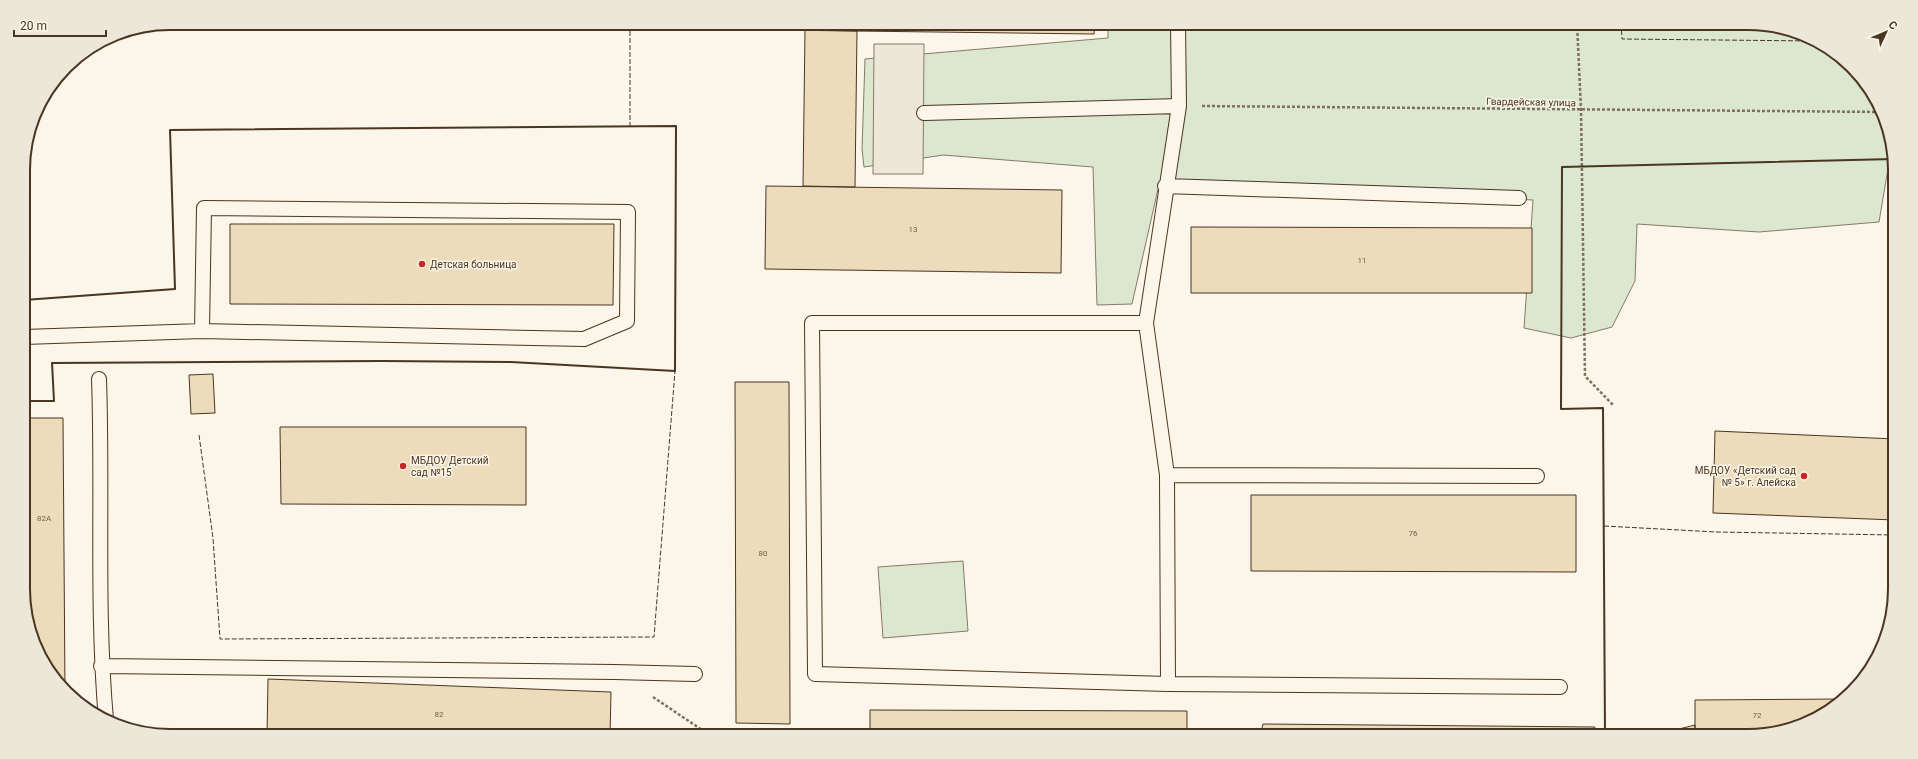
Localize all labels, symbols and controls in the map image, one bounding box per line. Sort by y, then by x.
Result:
scale bar [14,12,106,38]
north arrow [1866,12,1906,52]
text: С [1886,18,1900,33]
text: 20 m [20,19,47,33]
street label: Гвардейская улица [1486,96,1576,108]
house number: 13 [909,225,918,234]
house number: 11 [1358,256,1367,265]
marker: Детская больница [417,259,427,269]
place label: Детская больница [430,259,517,270]
place label: МБДОУ Детский сад №15 [411,455,489,478]
marker: МБДОУ Детский сад №15 [398,461,408,471]
place label: МБДОУ «Детский сад № 5» г. Алейска [1695,465,1796,488]
marker: МБДОУ «Детский сад № 5» г. Алейска [1799,471,1809,481]
house number: 82А [37,514,52,523]
house number: 76 [1409,529,1418,538]
house number: 80 [759,549,768,558]
house number: 82 [435,710,444,719]
house number: 72 [1753,711,1762,720]

